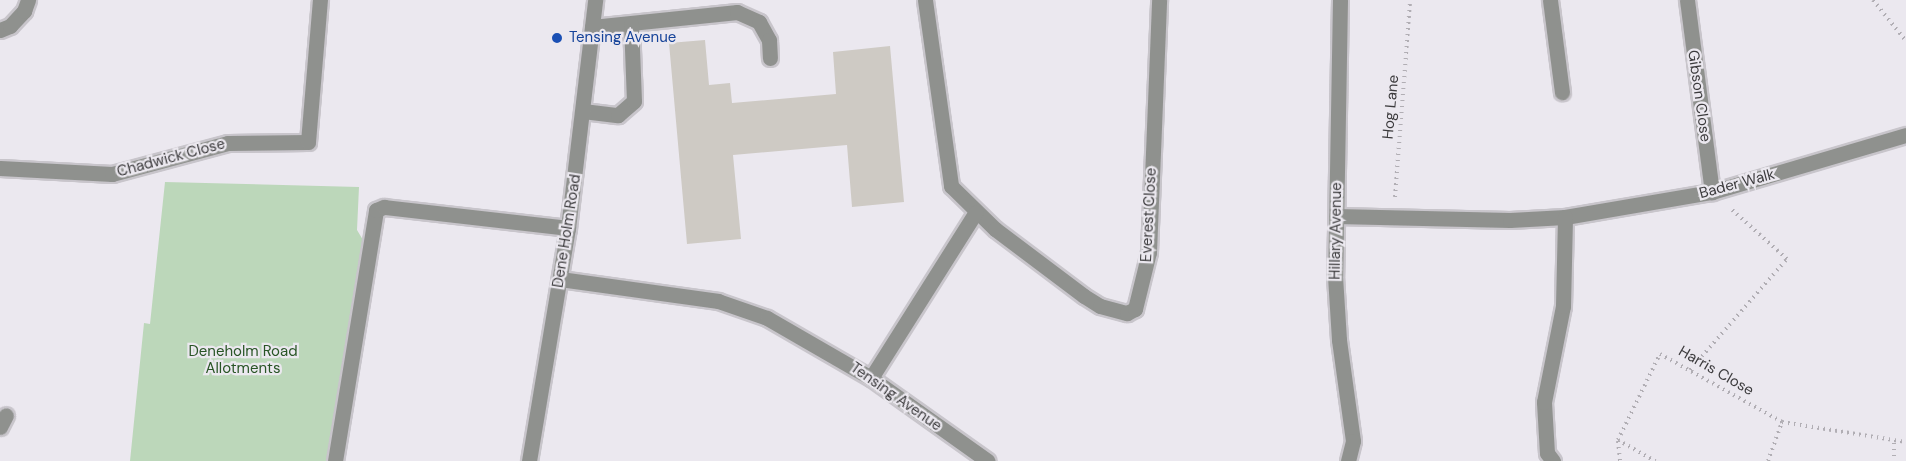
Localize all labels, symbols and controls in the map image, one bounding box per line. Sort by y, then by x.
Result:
place label: Tensing Avenue [569,29,676,47]
marker: Tensing Avenue [550,31,564,45]
street label: Gibson Close [1684,49,1714,143]
street label: Hog Lane [1379,74,1403,140]
street label: Chadwick Close [115,135,227,181]
street label: Bader Walk [1697,165,1777,203]
street label: Everest Close [1138,167,1160,263]
street label: Dene Holm Road [549,173,585,289]
street label: Hillary Avenue [1326,182,1346,280]
park label: Deneholm Road Allotments [188,342,298,377]
street label: Harris Close [1675,342,1757,400]
street label: Tensing Avenue [847,359,945,435]

